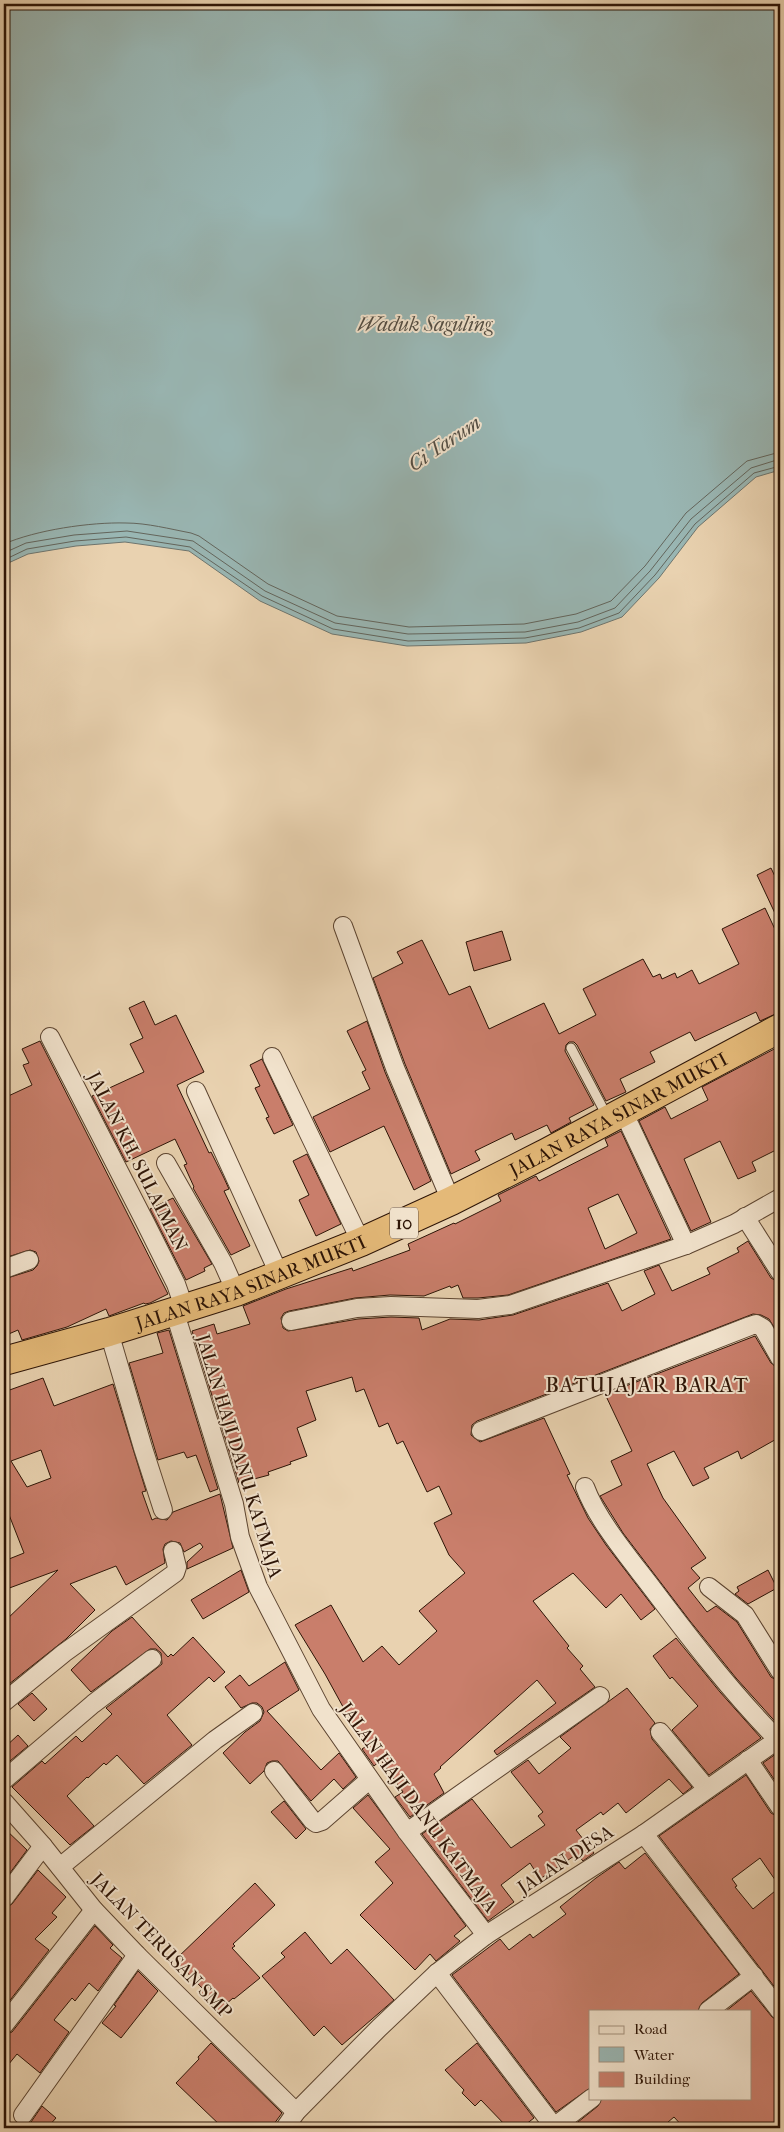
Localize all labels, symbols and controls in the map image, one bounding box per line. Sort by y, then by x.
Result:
water label: Waduk Saguling [357,313,494,336]
water label: Ci Tarum [404,411,485,476]
street label: JALAN RAYA SINAR MUKTI [504,1048,731,1183]
street label: JALAN KH. SULAIMAN [81,1066,192,1255]
road number: 10 [390,1208,418,1238]
street label: JALAN RAYA SINAR MUKTI [131,1231,370,1336]
street label: JALAN HAJI DANU KATMAJA [191,1330,287,1582]
district label: BATUJAJAR BARAT [545,1373,749,1397]
street label: JALAN HAJI DANU KATMAJA [333,1697,502,1917]
street label: JALAN DESA [512,1820,618,1900]
street label: JALAN TERUSAN SMP [85,1867,237,2023]
legend [589,2010,752,2100]
text: Road [634,2020,668,2038]
text: Water [633,2046,674,2064]
text: Building [634,2070,691,2088]

